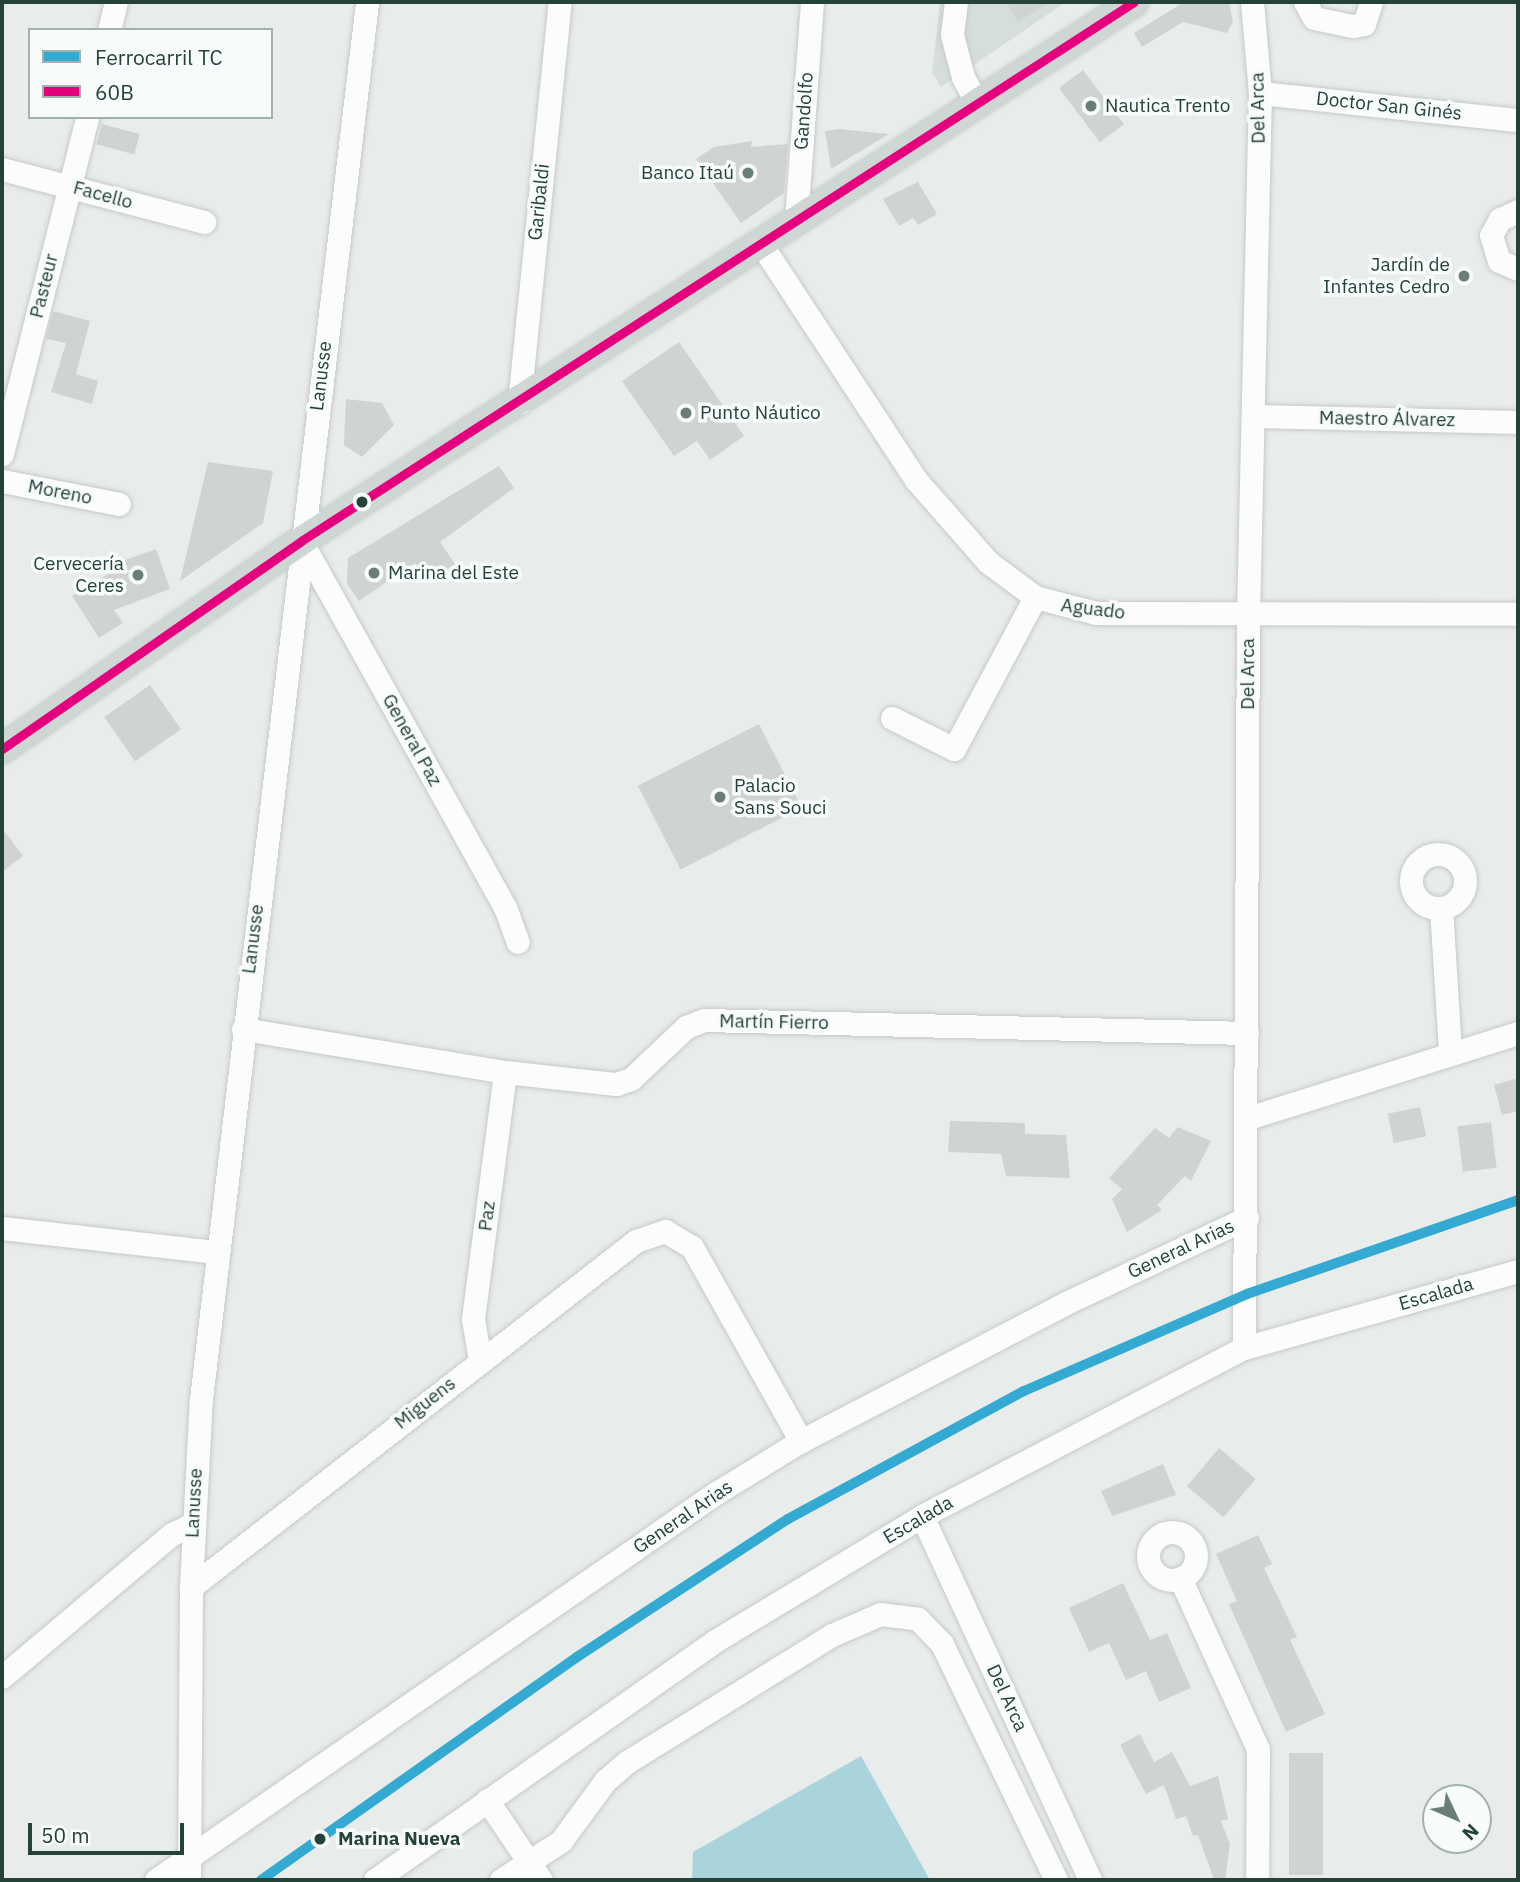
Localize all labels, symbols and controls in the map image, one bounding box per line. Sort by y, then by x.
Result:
legend [28,28,273,119]
text: Ferrocarril TC [95,43,223,71]
street label: Gandolfo [790,71,818,151]
street label: Del Arca [1246,72,1270,144]
text: 60B [95,78,134,106]
street label: Doctor San Ginés [1315,87,1463,125]
place label: Nautica Trento [1105,95,1230,117]
marker: Nautica Trento [1083,98,1099,114]
street label: Garibaldi [524,162,554,242]
place label: Banco Itaú [641,162,734,184]
marker: Banco Itaú [740,165,756,181]
street label: Facello [71,176,135,214]
street label: Pasteur [25,252,63,320]
place label: Jardín de Infantes Cedro [1323,254,1450,298]
marker: Jardín de Infantes Cedro [1456,268,1472,284]
street label: Lanusse [305,340,337,412]
place label: Punto Náutico [700,402,821,424]
marker: Punto Náutico [678,405,694,421]
street label: Maestro Álvarez [1319,406,1455,432]
street label: Moreno [26,475,94,509]
unlabelled marker [355,495,369,509]
place label: Cervecería Ceres [33,553,124,597]
place label: Marina del Este [388,562,519,584]
marker: Marina del Este [366,565,382,581]
marker: Cervecería Ceres [130,567,146,583]
street label: Aguado [1059,594,1127,624]
street label: Del Arca [1237,638,1259,710]
street label: General Paz [377,690,447,790]
place label: Palacio Sans Souci [734,775,826,819]
marker: Palacio Sans Souci [712,789,728,805]
street label: Lanusse [237,903,269,975]
street label: Martín Fierro [719,1010,829,1034]
street label: Paz [474,1200,500,1232]
street label: General Arias [1124,1214,1238,1284]
street label: Escalada [1396,1272,1476,1316]
street label: Miguens [390,1372,460,1434]
street label: Lanusse [181,1467,207,1539]
street label: General Arias [629,1475,737,1559]
street label: Escalada [879,1491,957,1549]
street label: Del Arca [982,1661,1032,1735]
north arrow [1422,1784,1492,1854]
scale bar [32,1808,187,1852]
text: N [1457,1819,1484,1845]
text: 50 m [41,1821,90,1849]
marker: Marina Nueva [309,1828,331,1850]
place label: Marina Nueva [338,1828,461,1850]

